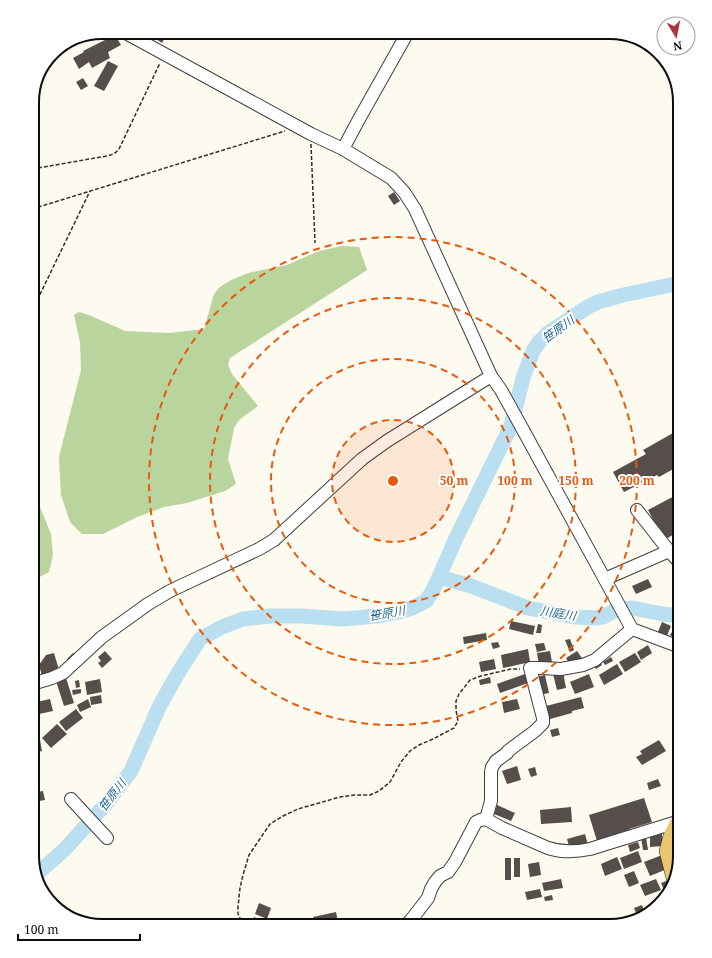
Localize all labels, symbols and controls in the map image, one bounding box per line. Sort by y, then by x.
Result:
north arrow [656,16,696,56]
text: N [672,38,683,55]
water label: 笹原川 [538,310,579,346]
text: 50 m [440,472,468,489]
text: 100 m [497,472,533,489]
text: 150 m [558,472,594,489]
text: 200 m [619,472,655,489]
centre of rings [386,474,400,488]
water label: 笹原川 [368,601,408,624]
water label: 川庭川 [539,602,579,625]
water label: 笹原川 [94,774,131,814]
scale bar [18,916,140,942]
text: 100 m [24,921,59,938]

